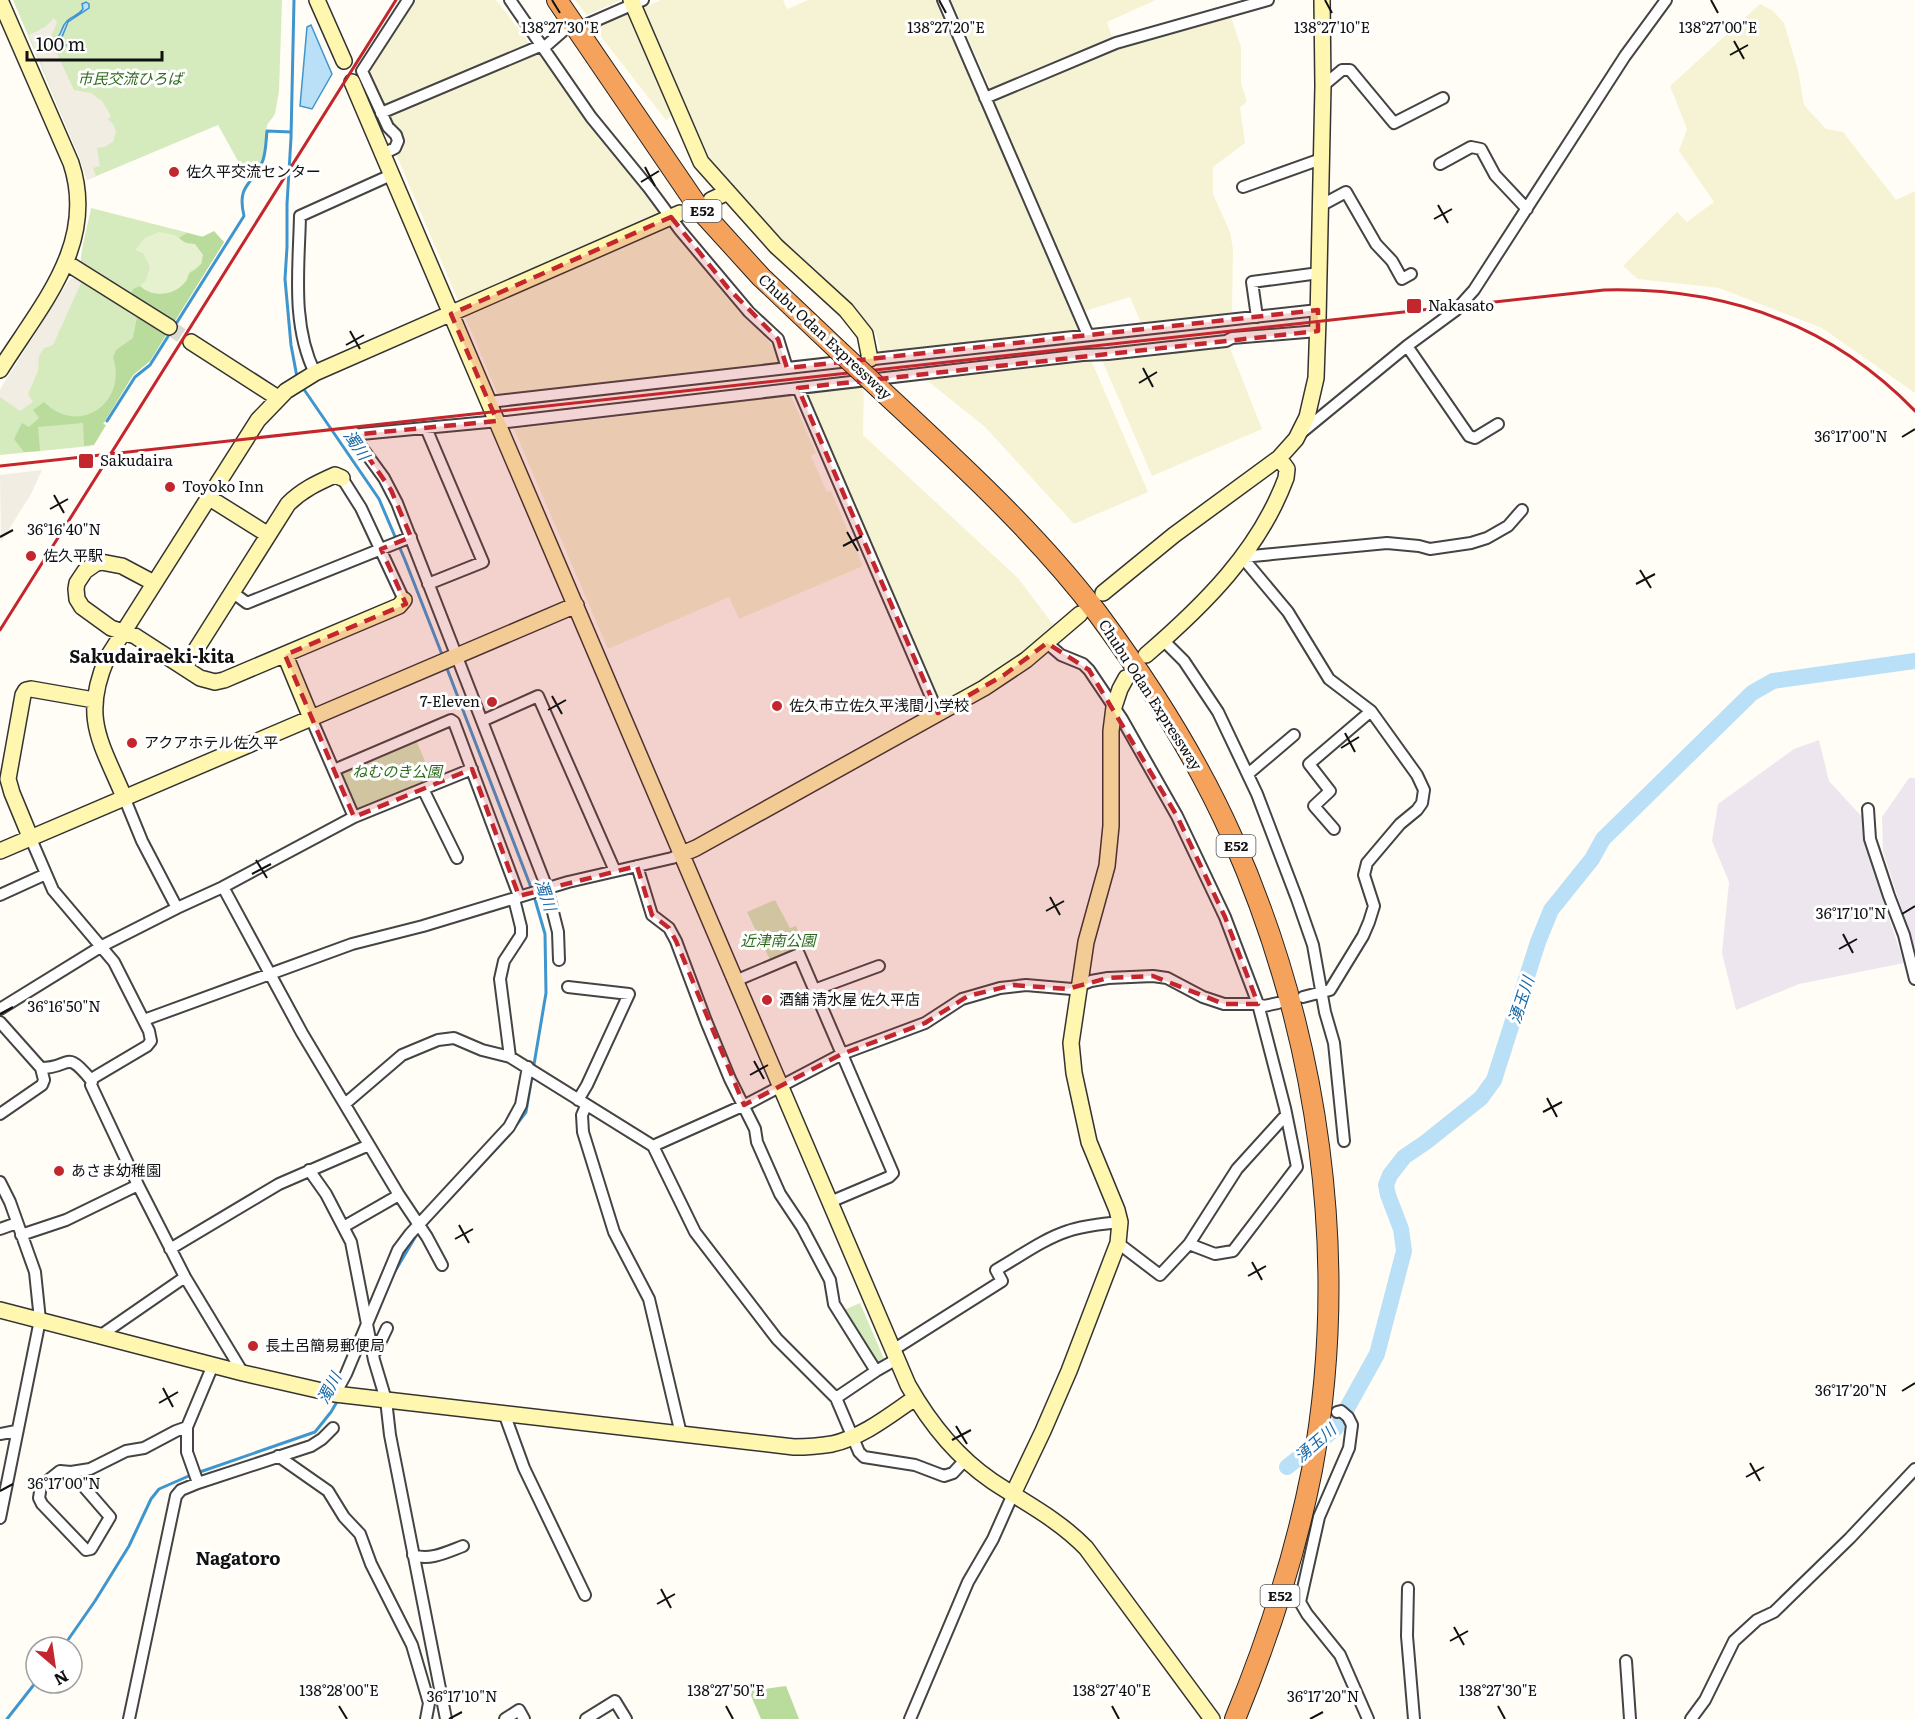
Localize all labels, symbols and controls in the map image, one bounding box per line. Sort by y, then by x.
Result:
text: 138°27'30"E [521,15,599,38]
text: 138°27'20"E [907,15,985,38]
text: 138°27'10"E [1294,15,1370,38]
text: 138°27'00"E [1679,15,1757,38]
scale bar [27,24,162,62]
text: 100 m [36,30,85,57]
park label: 市民交流ひろば [77,66,185,89]
place label: 佐久平交流センター [186,159,321,182]
marker: 佐久平交流センター [167,165,181,179]
road number: E52 [682,200,722,222]
street label: Chubu Odan Expressway [754,267,898,405]
place label: Nakasato [1428,293,1494,316]
marker: Nakasato [1405,297,1423,315]
water label: 濁川 [339,424,378,466]
text: 36°17'00"N [1814,424,1888,447]
place label: Sakudaira [100,448,174,471]
marker: Sakudaira [77,452,95,470]
place label: Toyoko Inn [182,474,264,497]
marker: Toyoko Inn [163,480,177,494]
text: 36°16'40"N [27,517,101,540]
place label: 佐久平駅 [43,543,103,566]
marker: 佐久平駅 [24,549,38,563]
street label: Chubu Odan Expressway [1094,614,1209,775]
district label: Sakudairaeki-kita [69,642,235,669]
place label: 7-Eleven [420,689,480,712]
place label: 佐久市立佐久平浅間小学校 [789,693,969,716]
marker: 7-Eleven [485,695,499,709]
marker: 佐久市立佐久平浅間小学校 [770,699,784,713]
place label: アクアホテル佐久平 [144,730,278,753]
marker: アクアホテル佐久平 [125,736,139,750]
park label: ねむのき公園 [352,759,444,782]
road number: E52 [1216,835,1256,857]
water label: 濁川 [530,876,564,916]
text: 36°17'10"N [1816,901,1887,924]
park label: 近津南公園 [740,928,817,951]
water label: 湧玉川 [1501,971,1539,1026]
place label: 酒舗 清水屋 佐久平店 [779,987,920,1010]
marker: 酒舗 清水屋 佐久平店 [760,993,774,1007]
text: 36°16'50"N [27,994,101,1017]
place label: あさま幼稚園 [71,1158,161,1181]
marker: あさま幼稚園 [52,1164,66,1178]
place label: 長土呂簡易郵便局 [265,1333,385,1356]
marker: 長土呂簡易郵便局 [246,1339,260,1353]
water label: 濁川 [310,1366,347,1407]
text: 36°17'20"N [1815,1378,1887,1401]
water label: 湧玉川 [1288,1416,1342,1467]
text: 36°17'00"N [27,1471,101,1494]
district label: Nagatoro [195,1544,281,1571]
road number: E52 [1260,1585,1300,1607]
north arrow [24,1635,84,1695]
text: N [50,1665,73,1693]
text: 138°28'00"E [299,1678,379,1701]
text: 138°27'50"E [687,1678,765,1701]
text: 138°27'40"E [1073,1678,1151,1701]
text: 138°27'30"E [1459,1678,1537,1701]
text: 36°17'10"N [427,1684,498,1707]
text: 36°17'20"N [1287,1684,1359,1707]

